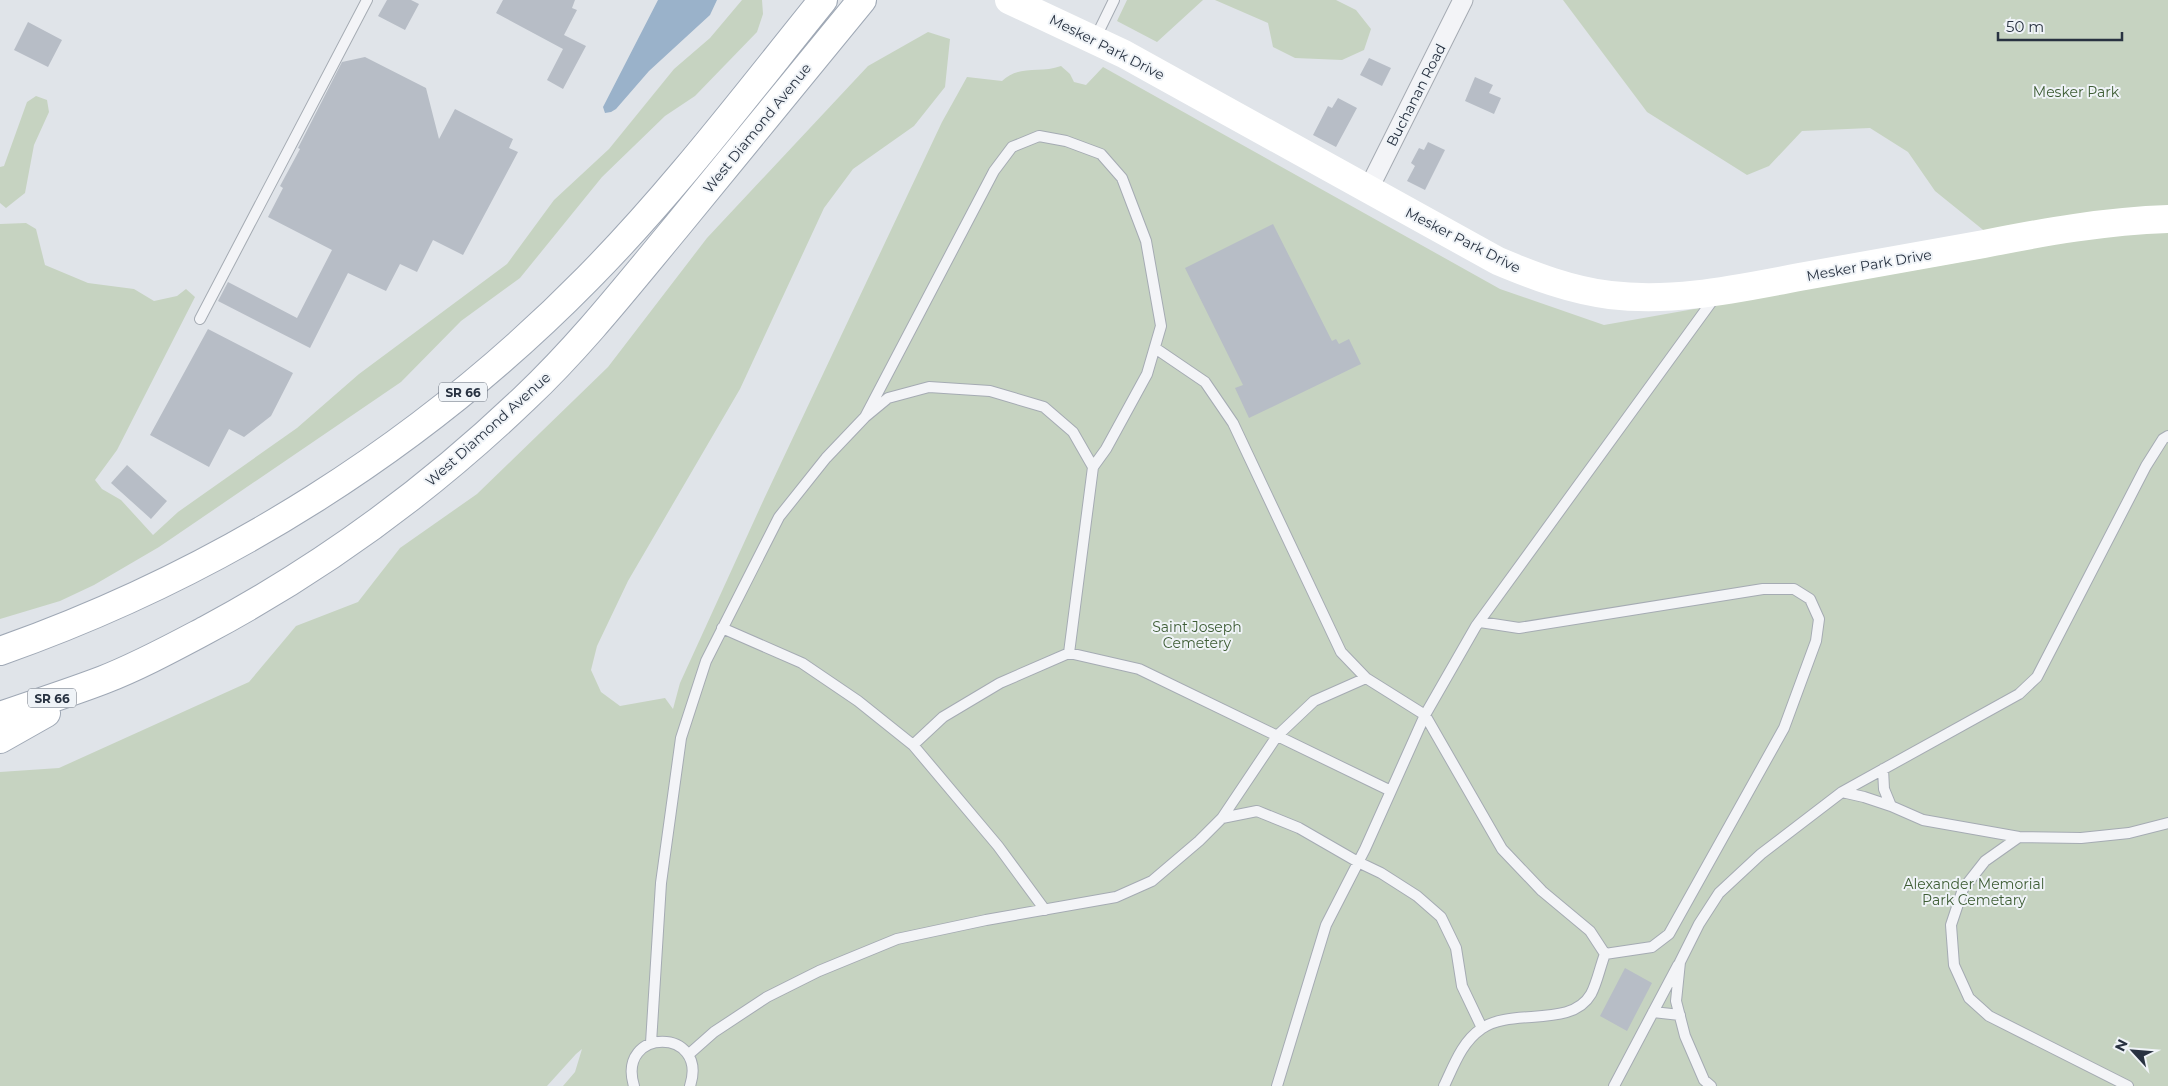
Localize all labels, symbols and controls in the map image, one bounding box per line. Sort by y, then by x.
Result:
street label: Mesker Park Drive [1046,10,1168,84]
scale bar [1998,10,2122,42]
text: 50 m [2006,17,2044,36]
street label: Buchanan Road [1382,41,1450,149]
street label: West Diamond Avenue [699,59,815,197]
park label: Mesker Park [2033,83,2120,101]
street label: Mesker Park Drive [1402,203,1524,277]
street label: Mesker Park Drive [1805,245,1933,285]
street label: West Diamond Avenue [422,368,554,490]
road number: SR 66 [439,382,487,402]
park label: Saint Joseph Cemetery [1152,618,1242,652]
road number: SR 66 [28,688,76,708]
park label: Alexander Memorial Park Cemetary [1903,875,2045,909]
north arrow [2108,1026,2158,1076]
text: N [2111,1036,2132,1054]

